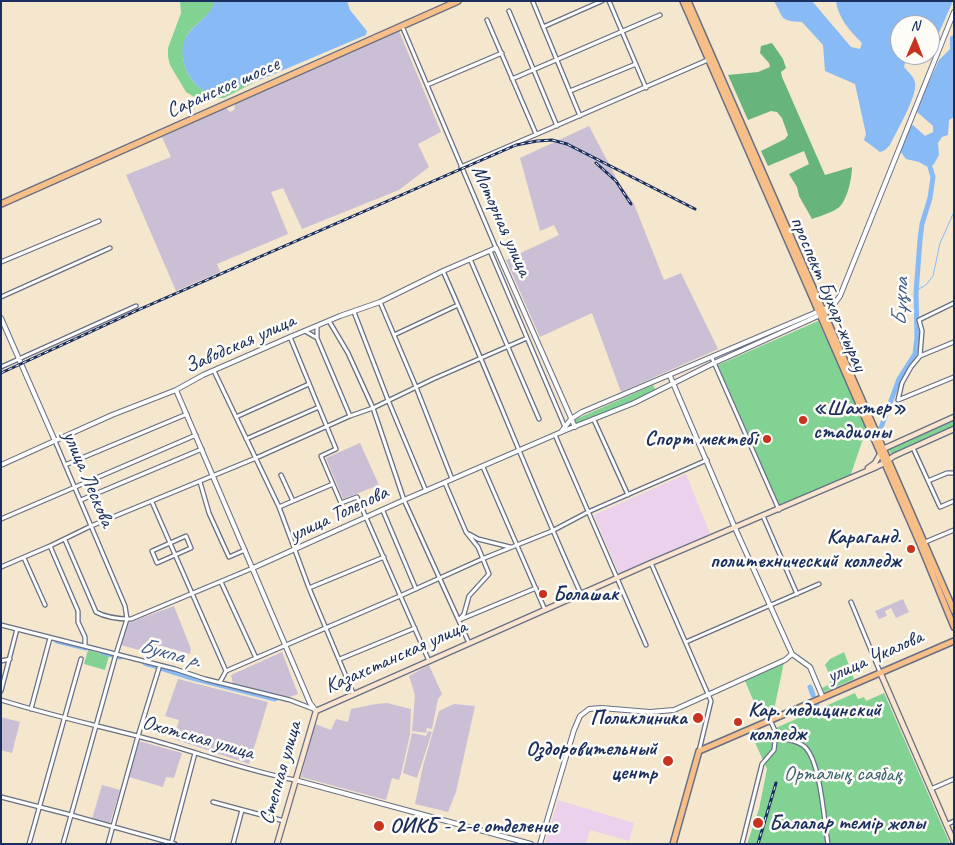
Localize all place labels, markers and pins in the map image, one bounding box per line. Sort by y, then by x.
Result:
place label: «Шахтер» стадионы [813,395,906,445]
marker: «Шахтер» стадионы [797,414,809,426]
place label: Спорт мектебі [645,426,757,452]
marker: Спорт мектебі [761,433,773,445]
place label: Караганд. политехнический колледж [710,524,901,574]
marker: Караганд. политехнический колледж [905,543,917,555]
place label: Болашак [553,581,619,607]
marker: Болашак [537,588,549,600]
place label: Кар. медицинский колледж [748,697,881,747]
place label: Поликлиника [590,705,687,731]
marker: Поликлиника [691,711,705,725]
marker: Кар. медицинский колледж [732,716,744,728]
place label: Оздоровительный центр [526,736,657,786]
marker: Оздоровительный центр [661,754,675,768]
place label: Балалар темір жолы [769,810,925,836]
place label: ОИКБ - 2-е отделение [390,813,557,839]
marker: Балалар темір жолы [751,816,765,830]
marker: ОИКБ - 2-е отделение [372,819,386,833]

